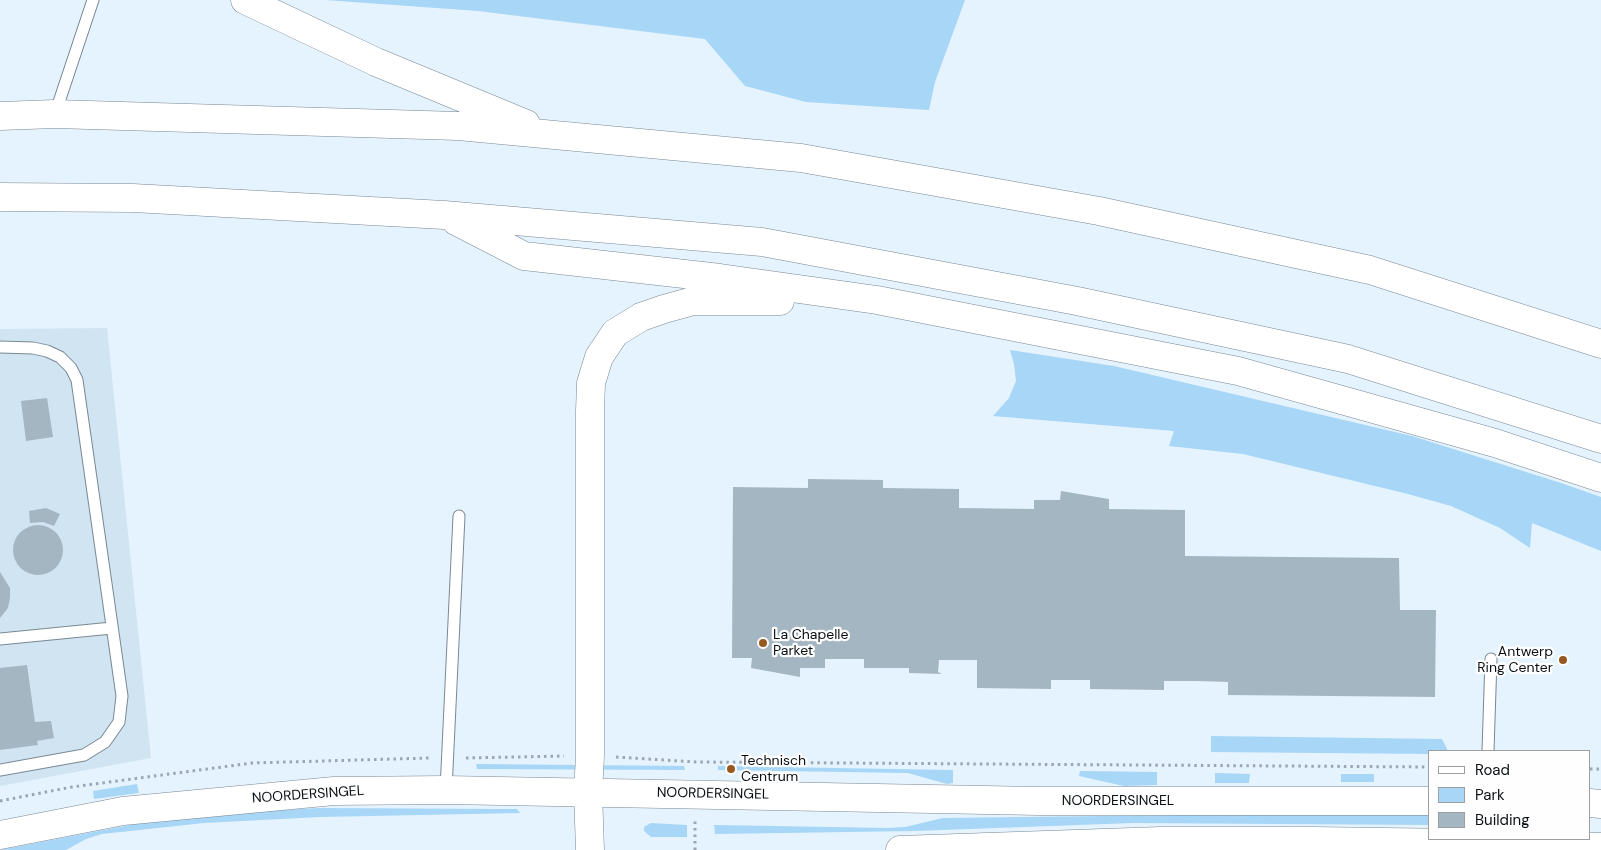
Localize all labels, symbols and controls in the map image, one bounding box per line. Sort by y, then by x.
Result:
place label: La Chapelle Parket [773,627,848,660]
marker: La Chapelle Parket [757,637,769,649]
place label: Antwerp Ring Center [1477,644,1553,676]
marker: Antwerp Ring Center [1557,654,1569,666]
legend [1428,750,1591,840]
place label: Technisch Centrum [741,753,806,786]
text: Road [1475,760,1510,780]
marker: Technisch Centrum [725,763,737,775]
street label: NOORDERSINGEL [251,783,365,807]
street label: NOORDERSINGEL [657,785,769,803]
text: Park [1475,785,1505,805]
street label: NOORDERSINGEL [1062,793,1174,809]
text: Building [1475,810,1530,830]

